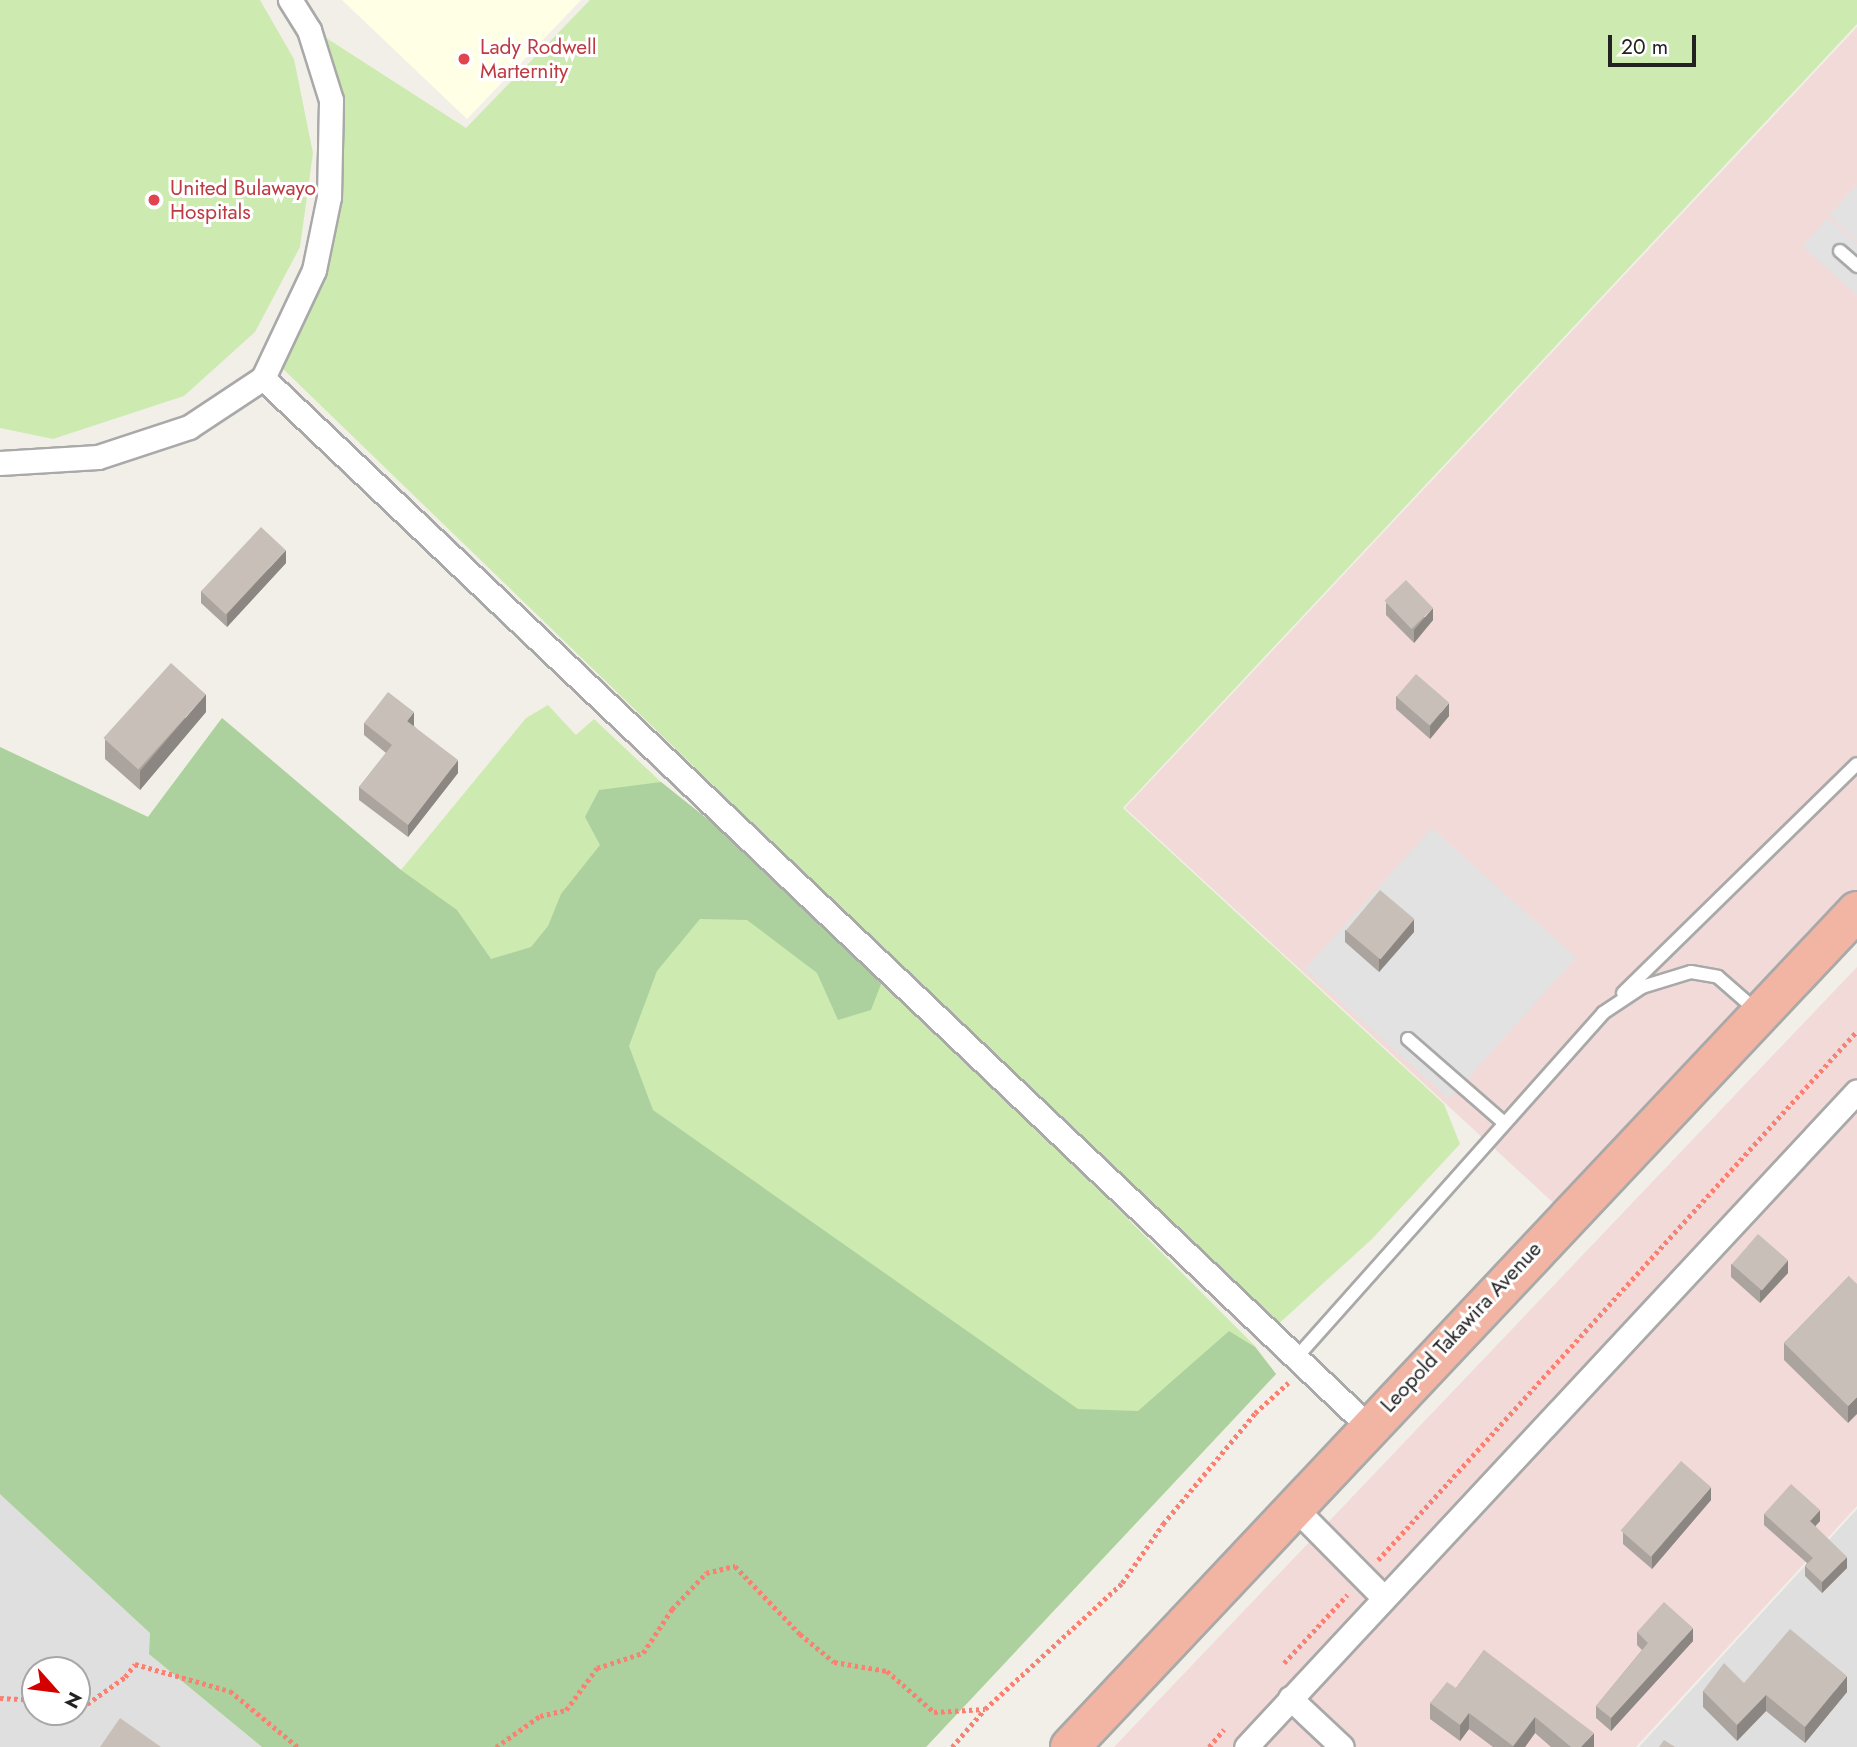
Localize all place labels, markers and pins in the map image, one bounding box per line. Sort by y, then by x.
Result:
place label: Lady Rodwell Marternity [480,34,597,84]
marker: Lady Rodwell Marternity [454,49,474,69]
place label: United Bulawayo Hospitals [170,175,316,225]
marker: United Bulawayo Hospitals [144,190,164,210]

